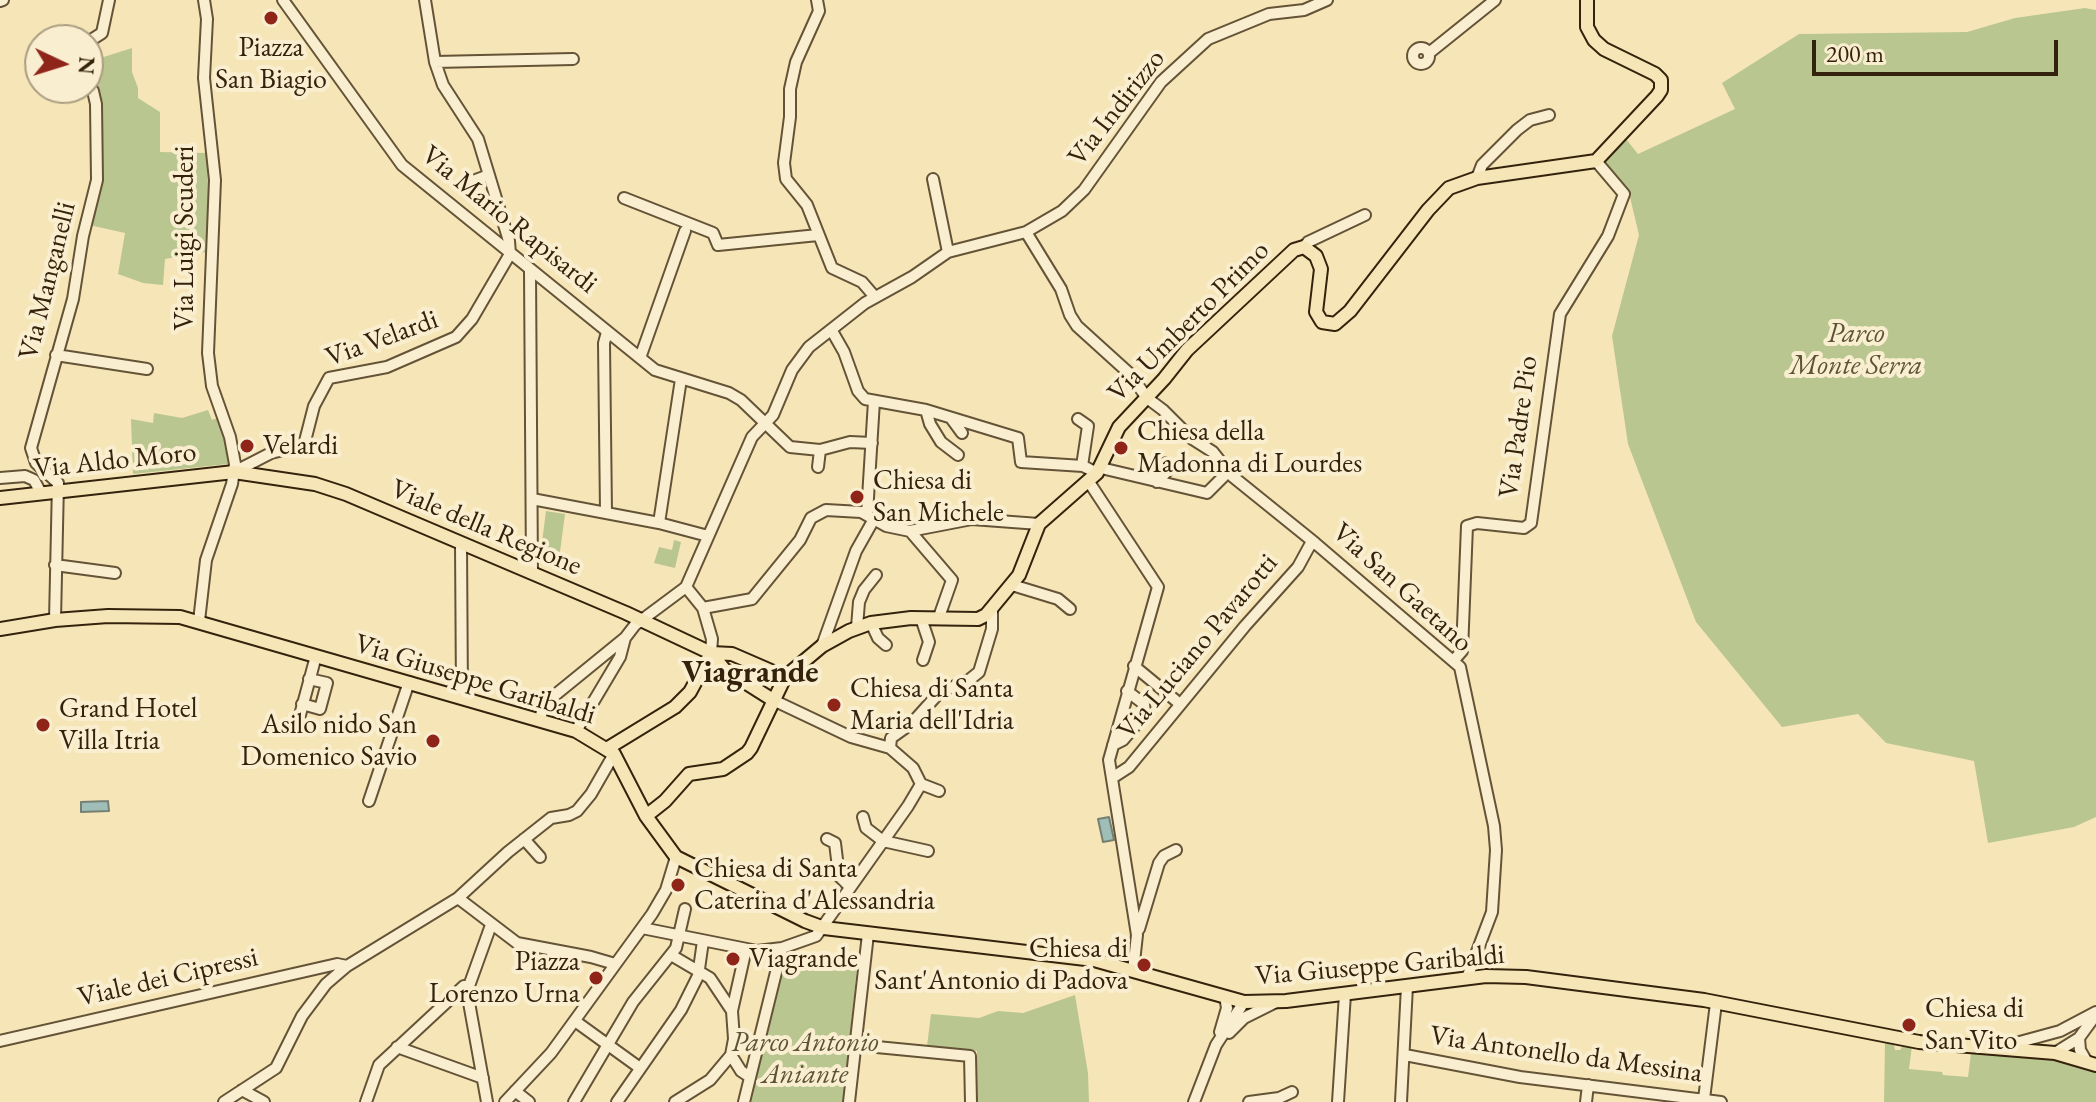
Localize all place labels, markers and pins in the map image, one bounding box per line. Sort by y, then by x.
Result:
marker: Piazza San Biagio [262,9,280,27]
place label: Piazza San Biagio [215,31,327,97]
place label: Chiesa della Madonna di Lourdes [1137,415,1362,481]
place label: Velardi [263,429,338,463]
marker: Velardi [238,437,256,455]
marker: Chiesa della Madonna di Lourdes [1112,439,1130,457]
place label: Chiesa di San Michele [873,464,1004,530]
marker: Chiesa di San Michele [848,488,866,506]
place label: Chiesa di Santa Maria dell'Idria [850,672,1014,738]
place label: Grand Hotel Villa Itria [59,692,197,758]
marker: Chiesa di Santa Maria dell'Idria [825,696,843,714]
place label: Asilo nido San Domenico Savio [241,708,417,774]
marker: Grand Hotel Villa Itria [34,716,52,734]
marker: Asilo nido San Domenico Savio [424,732,442,750]
place label: Chiesa di Santa Caterina d'Alessandria [694,852,935,918]
marker: Chiesa di Santa Caterina d'Alessandria [669,876,687,894]
place label: Chiesa di Sant'Antonio di Padova [874,932,1128,998]
place label: Viagrande [749,942,858,976]
place label: Piazza Lorenzo Urna [429,945,580,1011]
marker: Viagrande [724,950,742,968]
marker: Chiesa di Sant'Antonio di Padova [1135,956,1153,974]
marker: Piazza Lorenzo Urna [587,969,605,987]
place label: Chiesa di San Vito [1925,992,2024,1058]
marker: Chiesa di San Vito [1900,1016,1918,1034]

